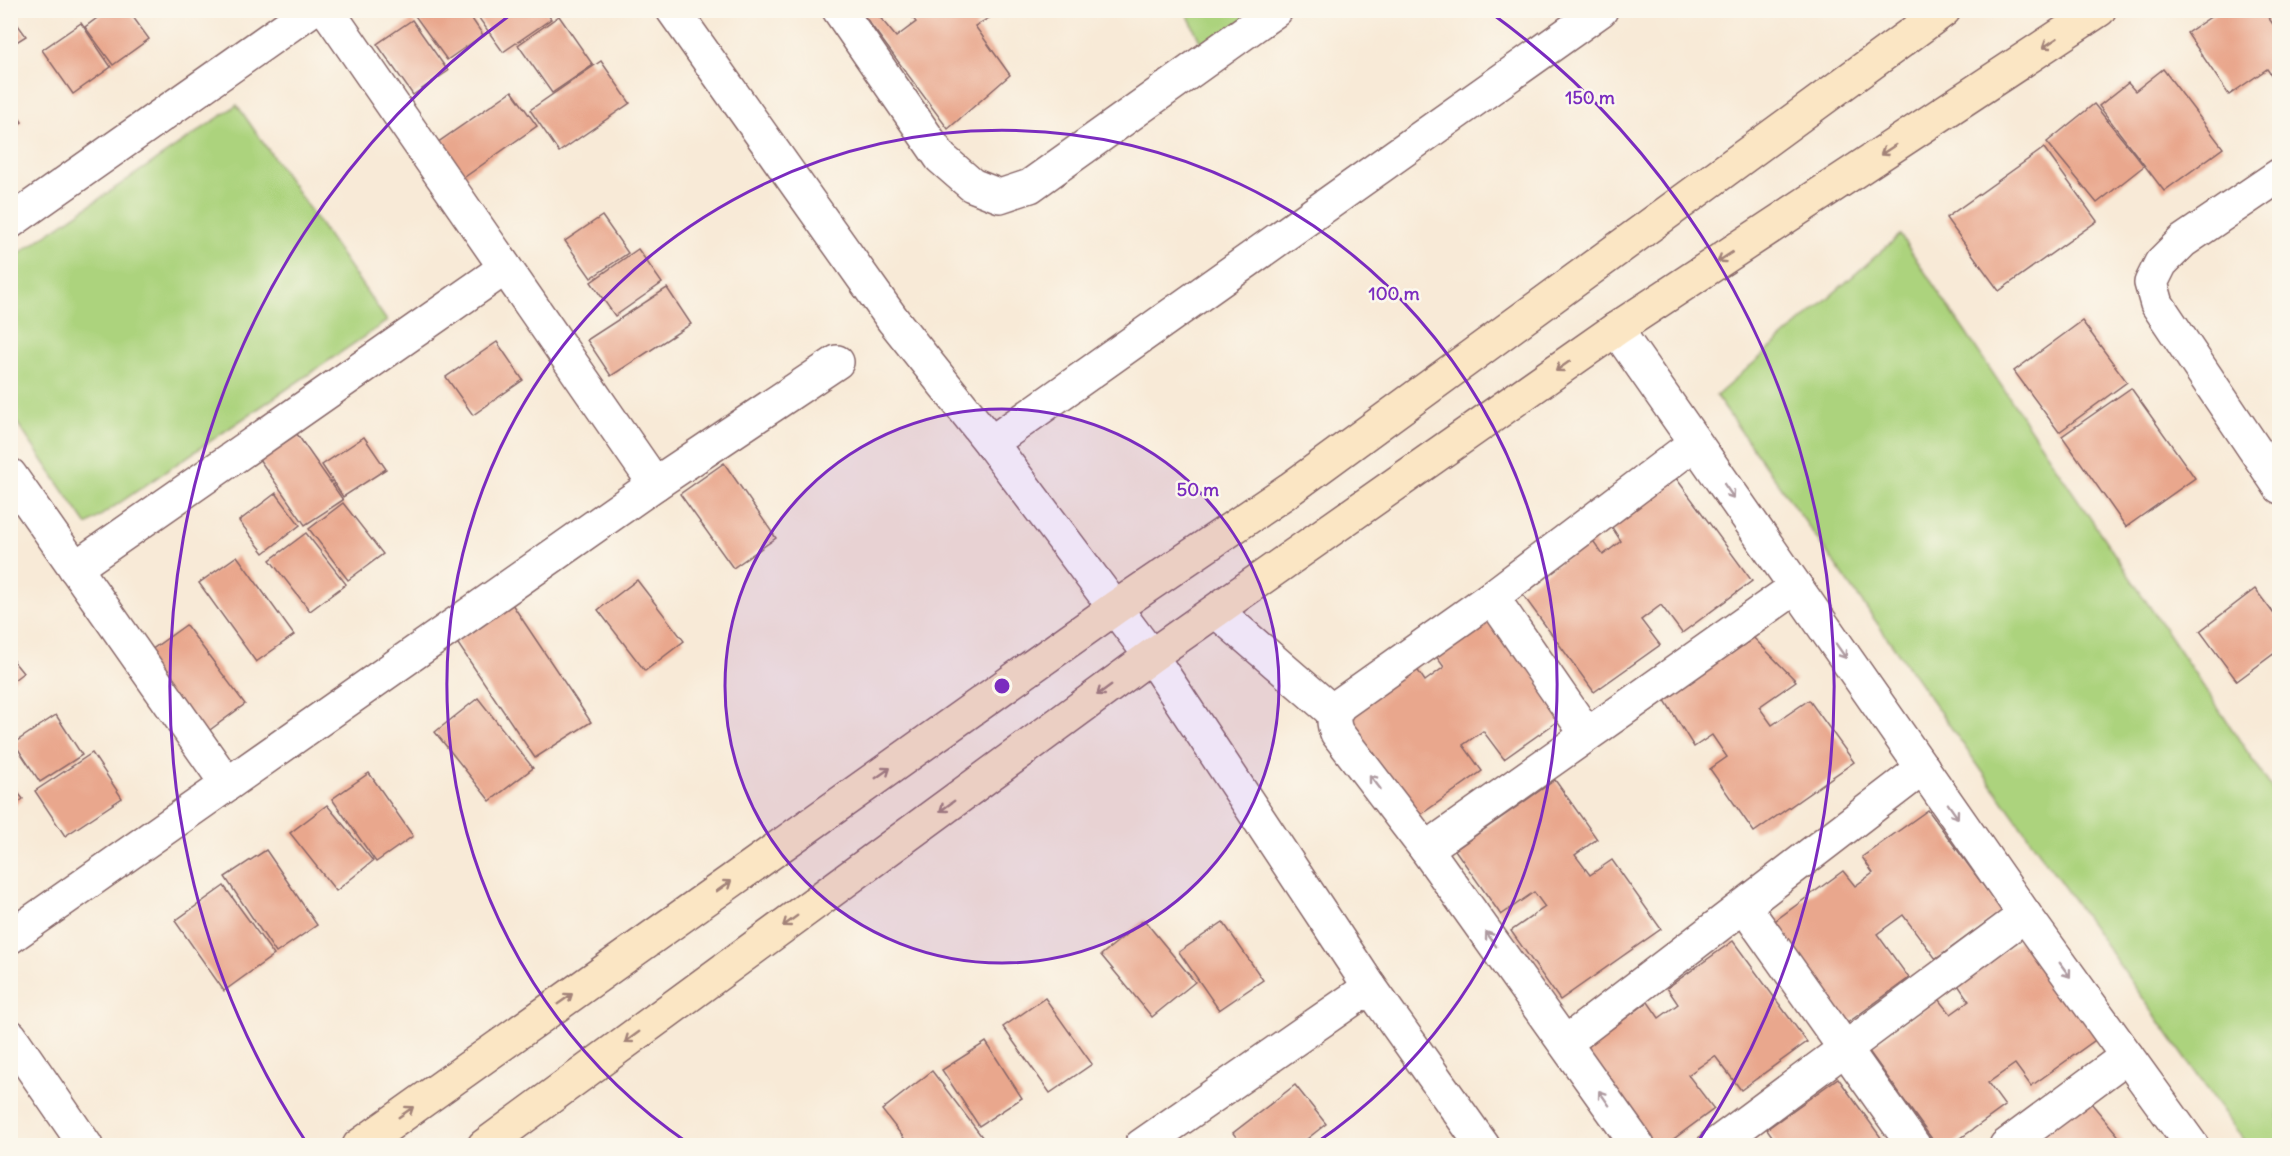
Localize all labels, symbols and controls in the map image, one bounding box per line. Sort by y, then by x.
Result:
one-way arrow [2043,37,2059,49]
text: 150 m [1565,86,1615,109]
one-way arrow [1880,144,1896,156]
one-way arrow [1717,252,1734,264]
text: 100 m [1369,282,1420,305]
one-way arrow [1556,360,1572,372]
text: 50 m [1177,478,1219,501]
one-way arrow [1723,483,1735,499]
one-way arrow [1835,642,1847,658]
centre of rings [992,676,1012,696]
one-way arrow [1096,684,1112,697]
one-way arrow [874,767,891,779]
one-way arrow [1368,775,1381,791]
one-way arrow [939,800,955,812]
one-way arrow [1947,802,1959,818]
one-way arrow [716,880,732,892]
one-way arrow [782,915,798,927]
one-way arrow [1485,932,1497,948]
one-way arrow [2059,961,2071,977]
one-way arrow [557,993,573,1005]
one-way arrow [625,1030,641,1043]
one-way arrow [1598,1090,1610,1106]
one-way arrow [398,1106,414,1118]

